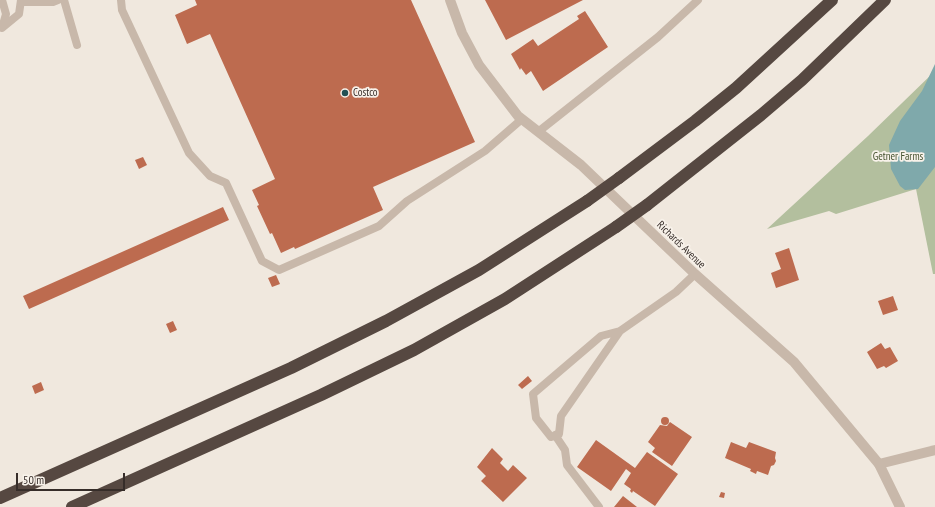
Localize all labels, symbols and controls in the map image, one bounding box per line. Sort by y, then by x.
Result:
place label: Costco [353,86,378,100]
marker: Costco [340,88,350,98]
park label: Getner Farms [873,150,923,164]
street label: Richards Avenue [654,219,708,271]
scale bar [18,465,127,491]
text: 50 m [23,472,44,487]

